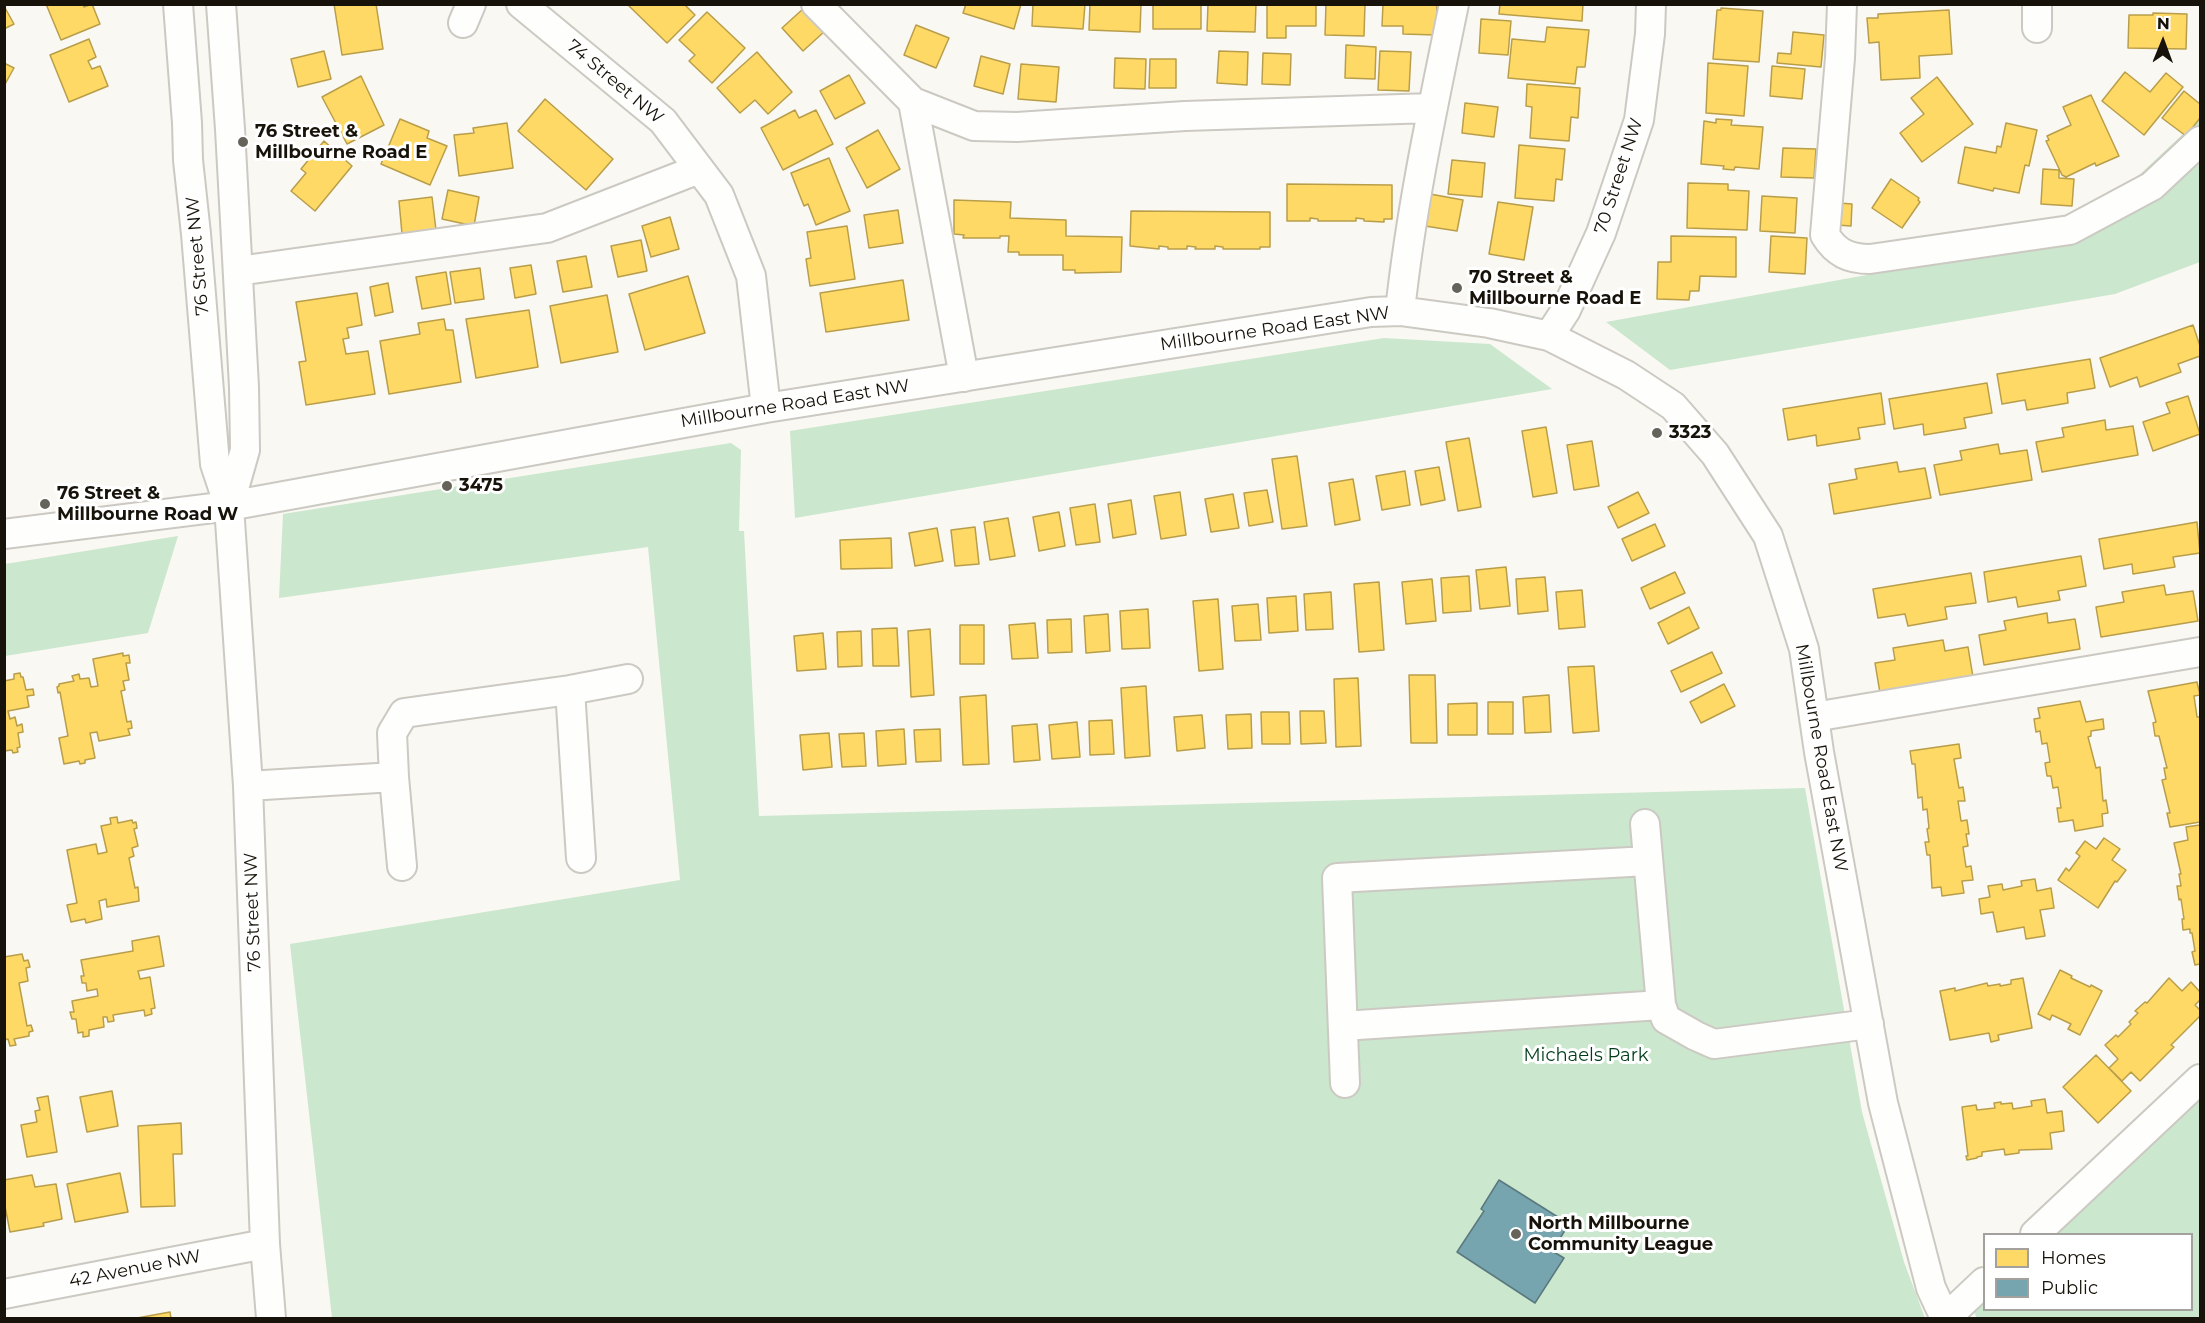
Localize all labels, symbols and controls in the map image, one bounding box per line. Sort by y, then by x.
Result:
north arrow [2133,12,2193,72]
text: N [2157,14,2170,33]
street label: 74 Street NW [562,35,668,129]
street label: 70 Street NW [1590,115,1648,237]
place label: 76 Street & Millbourne Road E [255,121,427,164]
marker: 76 Street & Millbourne Road E [236,135,250,149]
street label: 76 Street NW [182,196,214,316]
place label: 70 Street & Millbourne Road E [1469,267,1641,310]
marker: 70 Street & Millbourne Road E [1450,281,1464,295]
street label: Millbourne Road East NW [1159,302,1391,356]
street label: Millbourne Road East NW [679,375,911,433]
place label: 3323 [1669,422,1711,444]
marker: 3323 [1650,426,1664,440]
place label: 3475 [459,475,503,497]
marker: 3475 [440,479,454,493]
place label: 76 Street & Millbourne Road W [57,483,238,526]
marker: 76 Street & Millbourne Road W [38,497,52,511]
street label: Millbourne Road East NW [1790,642,1852,874]
street label: 76 Street NW [240,852,266,972]
park label: Michaels Park [1523,1045,1649,1067]
place label: North Millbourne Community League [1528,1213,1713,1256]
marker: North Millbourne Community League [1509,1227,1523,1241]
legend [1983,1233,2193,1311]
street label: 42 Avenue NW [67,1246,203,1292]
text: Homes [2041,1247,2106,1269]
text: Public [2041,1277,2098,1299]

